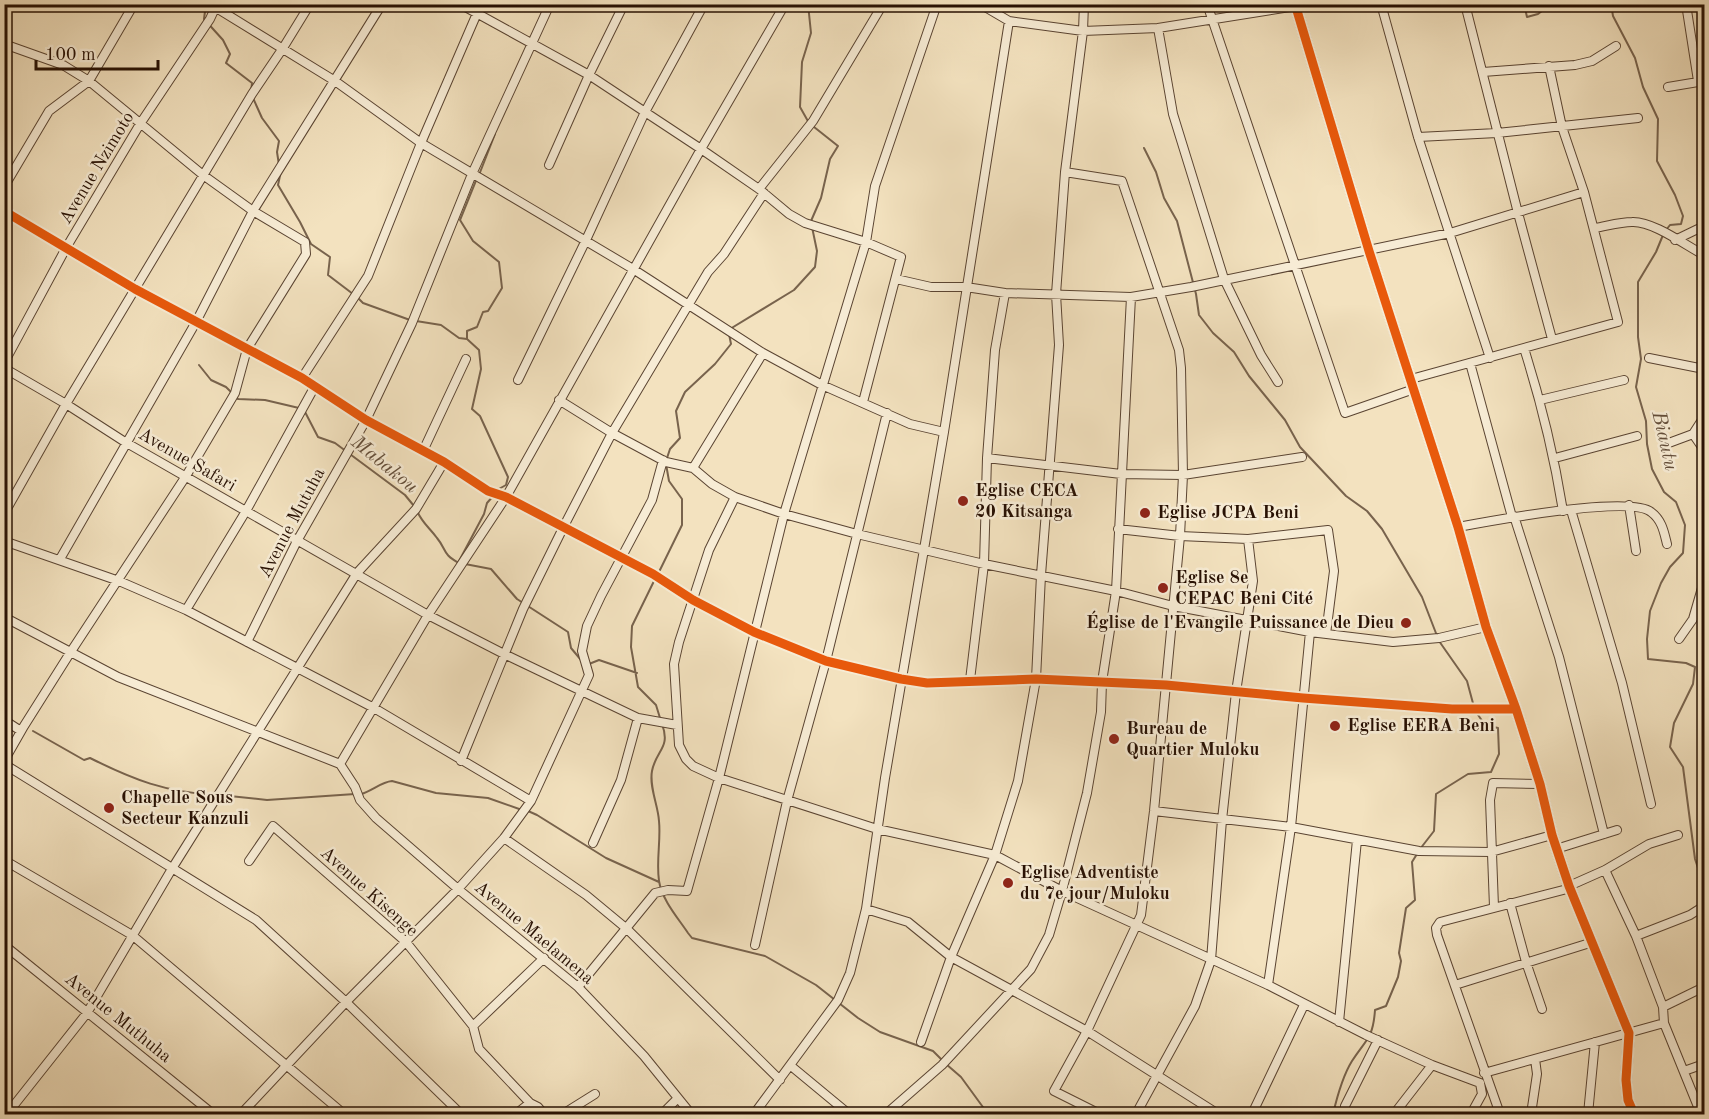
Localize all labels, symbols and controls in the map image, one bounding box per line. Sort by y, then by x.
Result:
scale bar [36,33,158,71]
text: 100 m [45,46,96,64]
street label: Avenue Nzimoto [57,109,138,227]
water label: Biautu [1647,408,1681,473]
street label: Avenue Safari [135,425,239,495]
water label: Mabakou [346,432,421,498]
street label: Avenue Mutuha [256,465,329,581]
place label: Eglise CECA 20 Kitsanga [975,482,1079,521]
marker: Eglise CECA 20 Kitsanga [956,494,970,508]
place label: Eglise JCPA Beni [1157,504,1299,522]
marker: Eglise JCPA Beni [1138,506,1152,520]
place label: Eglise 8e CEPAC Beni Cité [1175,569,1313,608]
marker: Eglise 8e CEPAC Beni Cité [1156,581,1170,595]
place label: Église de l'Evangile Puissance de Dieu [1086,610,1394,632]
marker: Église de l'Evangile Puissance de Dieu [1399,616,1413,630]
place label: Eglise EERA Beni [1347,717,1495,735]
marker: Eglise EERA Beni [1328,719,1342,733]
place label: Bureau de Quartier Muloku [1126,720,1260,759]
marker: Bureau de Quartier Muloku [1107,732,1121,746]
place label: Chapelle Sous Secteur Kanzuli [121,789,249,828]
marker: Chapelle Sous Secteur Kanzuli [102,801,116,815]
street label: Avenue Kisenge [317,844,421,940]
place label: Eglise Adventiste du 7e jour/Muloku [1020,864,1170,903]
marker: Eglise Adventiste du 7e jour/Muloku [1001,876,1015,890]
street label: Avenue Maelamena [471,878,597,988]
street label: Avenue Muthuha [61,970,175,1066]

